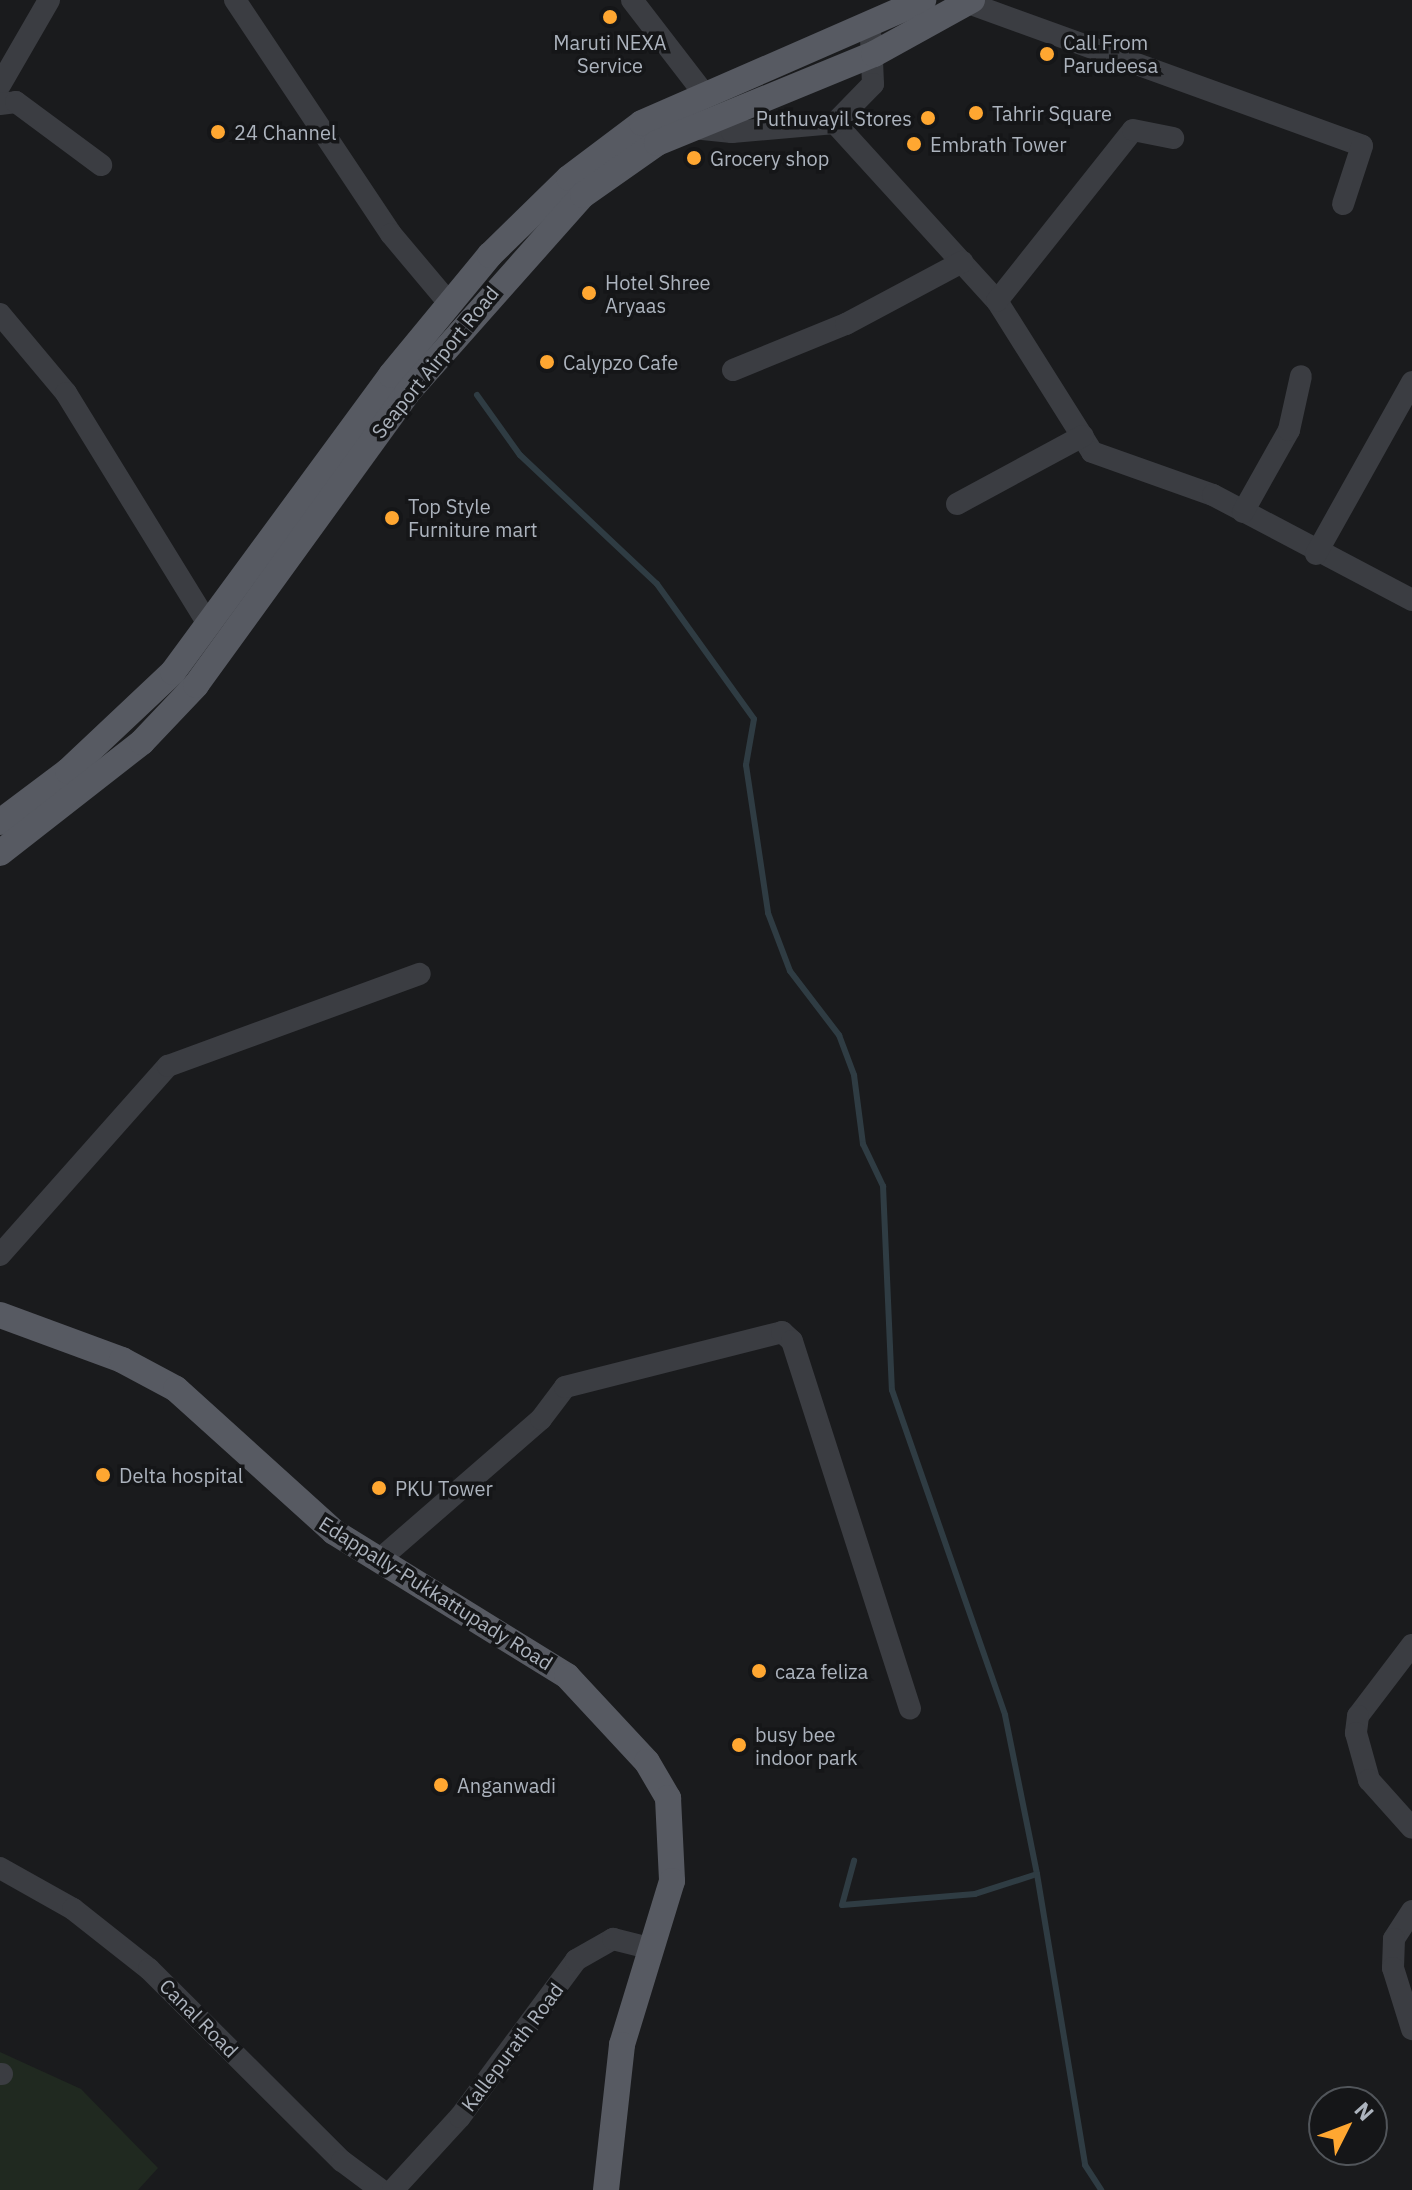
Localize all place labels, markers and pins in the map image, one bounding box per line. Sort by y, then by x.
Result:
marker: Maruti NEXA Service [601,8,619,26]
place label: Maruti NEXA Service [553,30,667,77]
place label: Call From Parudeesa [1063,30,1158,77]
marker: Call From Parudeesa [1038,45,1056,63]
place label: Tahrir Square [992,101,1112,125]
marker: Tahrir Square [967,104,985,122]
place label: Puthuvayil Stores [756,106,912,130]
marker: Puthuvayil Stores [919,109,937,127]
place label: 24 Channel [234,120,336,144]
marker: 24 Channel [209,123,227,141]
place label: Embrath Tower [930,132,1067,156]
marker: Embrath Tower [905,135,923,153]
place label: Grocery shop [710,146,829,170]
marker: Grocery shop [685,149,703,167]
place label: Hotel Shree Aryaas [605,270,711,317]
marker: Hotel Shree Aryaas [580,284,598,302]
place label: Calypzo Cafe [563,350,678,374]
marker: Calypzo Cafe [538,353,556,371]
place label: Top Style Furniture mart [408,494,538,541]
marker: Top Style Furniture mart [383,509,401,527]
place label: Delta hospital [119,1463,243,1487]
marker: Delta hospital [94,1466,112,1484]
place label: PKU Tower [395,1476,493,1500]
marker: PKU Tower [370,1479,388,1497]
place label: caza feliza [775,1659,868,1683]
marker: caza feliza [750,1662,768,1680]
place label: busy bee indoor park [755,1722,858,1769]
marker: busy bee indoor park [730,1736,748,1754]
place label: Anganwadi [457,1773,556,1797]
marker: Anganwadi [432,1776,450,1794]

